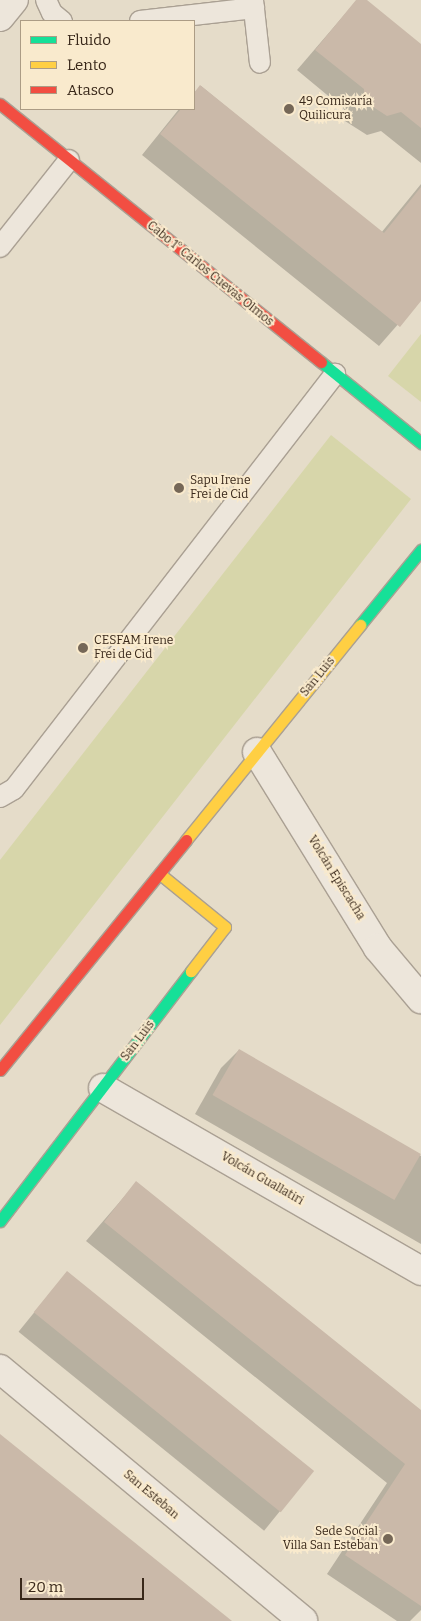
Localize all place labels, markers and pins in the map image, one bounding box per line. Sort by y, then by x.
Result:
place label: 49 Comisaría Quilicura [299,95,372,123]
marker: 49 Comisaría Quilicura [283,103,295,115]
place label: Sapu Irene Frei de Cid [190,474,250,502]
marker: Sapu Irene Frei de Cid [172,481,186,495]
place label: CESFAM Irene Frei de Cid [94,634,173,662]
marker: CESFAM Irene Frei de Cid [76,641,90,655]
place label: Sede Social Villa San Esteban [283,1525,378,1553]
marker: Sede Social Villa San Esteban [382,1533,394,1545]

